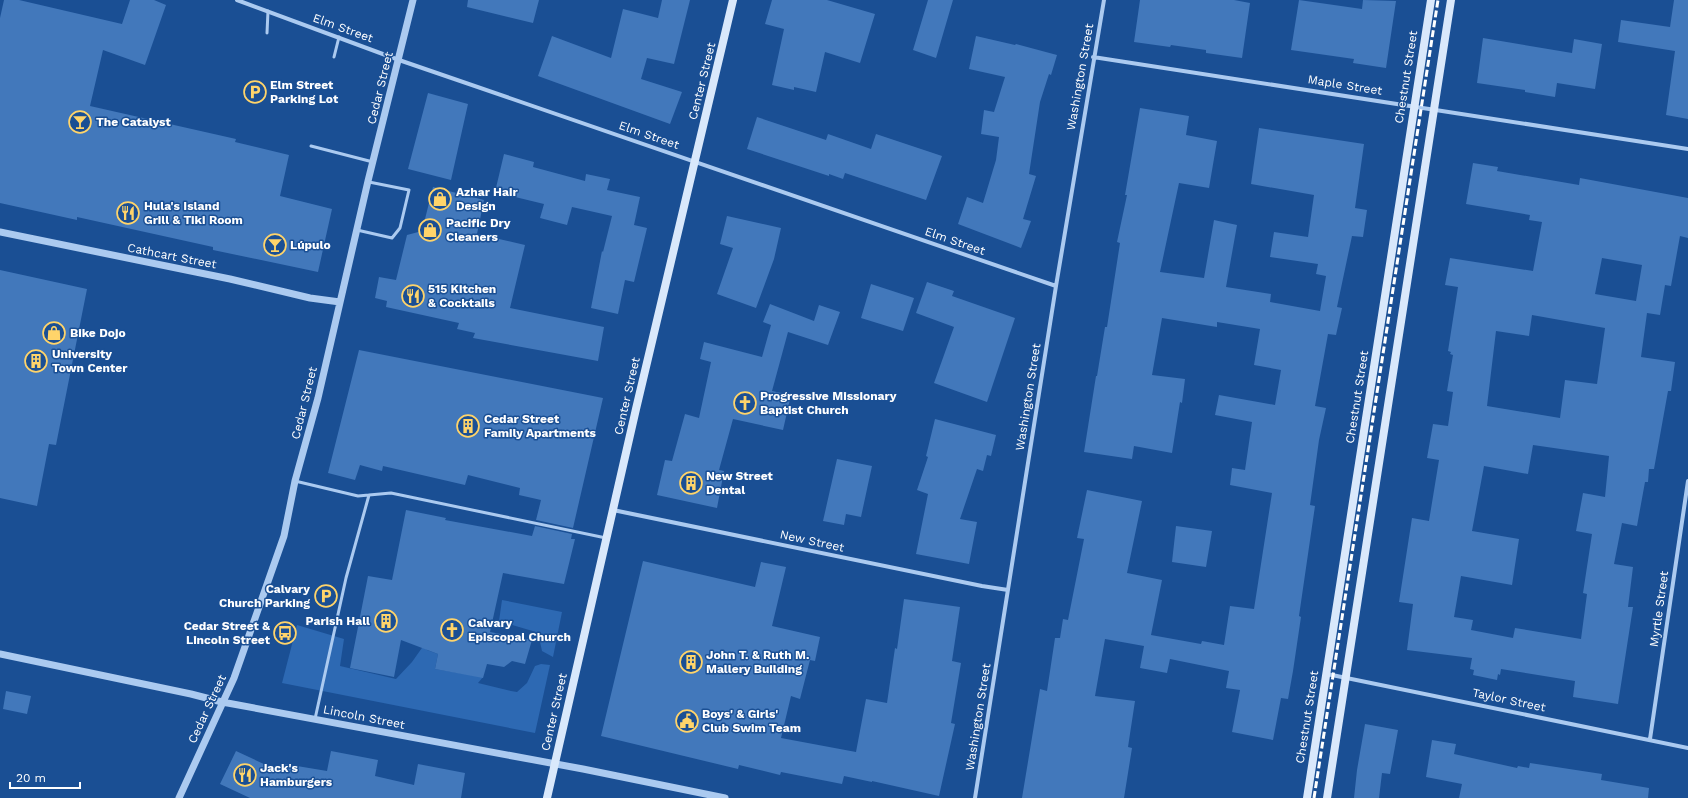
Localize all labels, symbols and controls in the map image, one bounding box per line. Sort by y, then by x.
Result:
street label: Elm Street [311,11,375,45]
street label: Washington Street [1064,22,1096,132]
street label: Chestnut Street [1392,29,1420,125]
street label: Center Street [686,41,718,121]
street label: Cedar Street [364,50,396,126]
street label: Maple Street [1307,72,1383,98]
place label: Elm Street Parking Lot [270,78,339,106]
parking icon: Elm Street Parking Lot [242,79,268,105]
bar icon: The Catalyst [67,109,93,135]
place label: The Catalyst [96,115,171,129]
street label: Elm Street [617,118,681,152]
place label: Azhar Hair Design [456,185,518,213]
shop icon: Azhar Hair Design [427,186,453,212]
place label: Hula's Island Grill & Tiki Room [144,199,243,227]
restaurant icon: Hula's Island Grill & Tiki Room [115,200,141,226]
place label: Pacific Dry Cleaners [446,216,511,244]
shop icon: Pacific Dry Cleaners [417,217,443,243]
street label: Elm Street [923,224,987,258]
bar icon: Lúpulo [262,232,288,258]
place label: Lúpulo [290,238,331,252]
street label: Cathcart Street [126,240,218,272]
place label: 515 Kitchen & Cocktails [428,282,496,310]
restaurant icon: 515 Kitchen & Cocktails [400,283,426,309]
shop icon: Bike Dojo [41,320,67,346]
place label: Bike Dojo [70,326,126,340]
street label: Washington Street [1013,342,1043,452]
place label: University Town Center [52,347,128,375]
building icon: University Town Center [23,348,49,374]
street label: Chestnut Street [1343,349,1371,445]
street label: Center Street [611,356,643,436]
street label: Cedar Street [288,365,320,441]
place label: Progressive Missionary Baptist Church [760,389,897,417]
church icon: Progressive Missionary Baptist Church [732,390,758,416]
place label: Cedar Street Family Apartments [484,412,597,440]
building icon: Cedar Street Family Apartments [455,413,481,439]
place label: New Street Dental [706,469,774,497]
building icon: New Street Dental [678,470,704,496]
street label: New Street [779,527,845,555]
street label: Myrtle Street [1647,570,1671,648]
place label: Calvary Church Parking [219,582,310,610]
parking icon: Calvary Church Parking [313,583,339,609]
building icon: Parish Hall [373,608,399,634]
place label: Parish Hall [305,614,370,628]
place label: Calvary Episcopal Church [468,616,571,644]
church icon: Calvary Episcopal Church [439,617,465,643]
place label: Cedar Street & Lincoln Street [184,619,271,647]
bus stop icon: Cedar Street & Lincoln Street [272,620,298,646]
place label: John T. & Ruth M. Mallery Building [706,648,809,676]
building icon: John T. & Ruth M. Mallery Building [678,649,704,675]
street label: Washington Street [963,662,993,772]
street label: Chestnut Street [1293,669,1321,765]
street label: Cedar Street [185,672,229,746]
street label: Center Street [538,672,570,752]
street label: Taylor Street [1471,685,1547,715]
street label: Lincoln Street [322,702,406,732]
place label: Boys' & Girls' Club Swim Team [702,707,801,735]
public building icon: Boys' & Girls' Club Swim Team [674,708,700,734]
place label: Jack's Hamburgers [260,761,333,789]
restaurant icon: Jack's Hamburgers [232,762,258,788]
scale bar [10,764,80,790]
text: 20 m [16,771,46,785]

